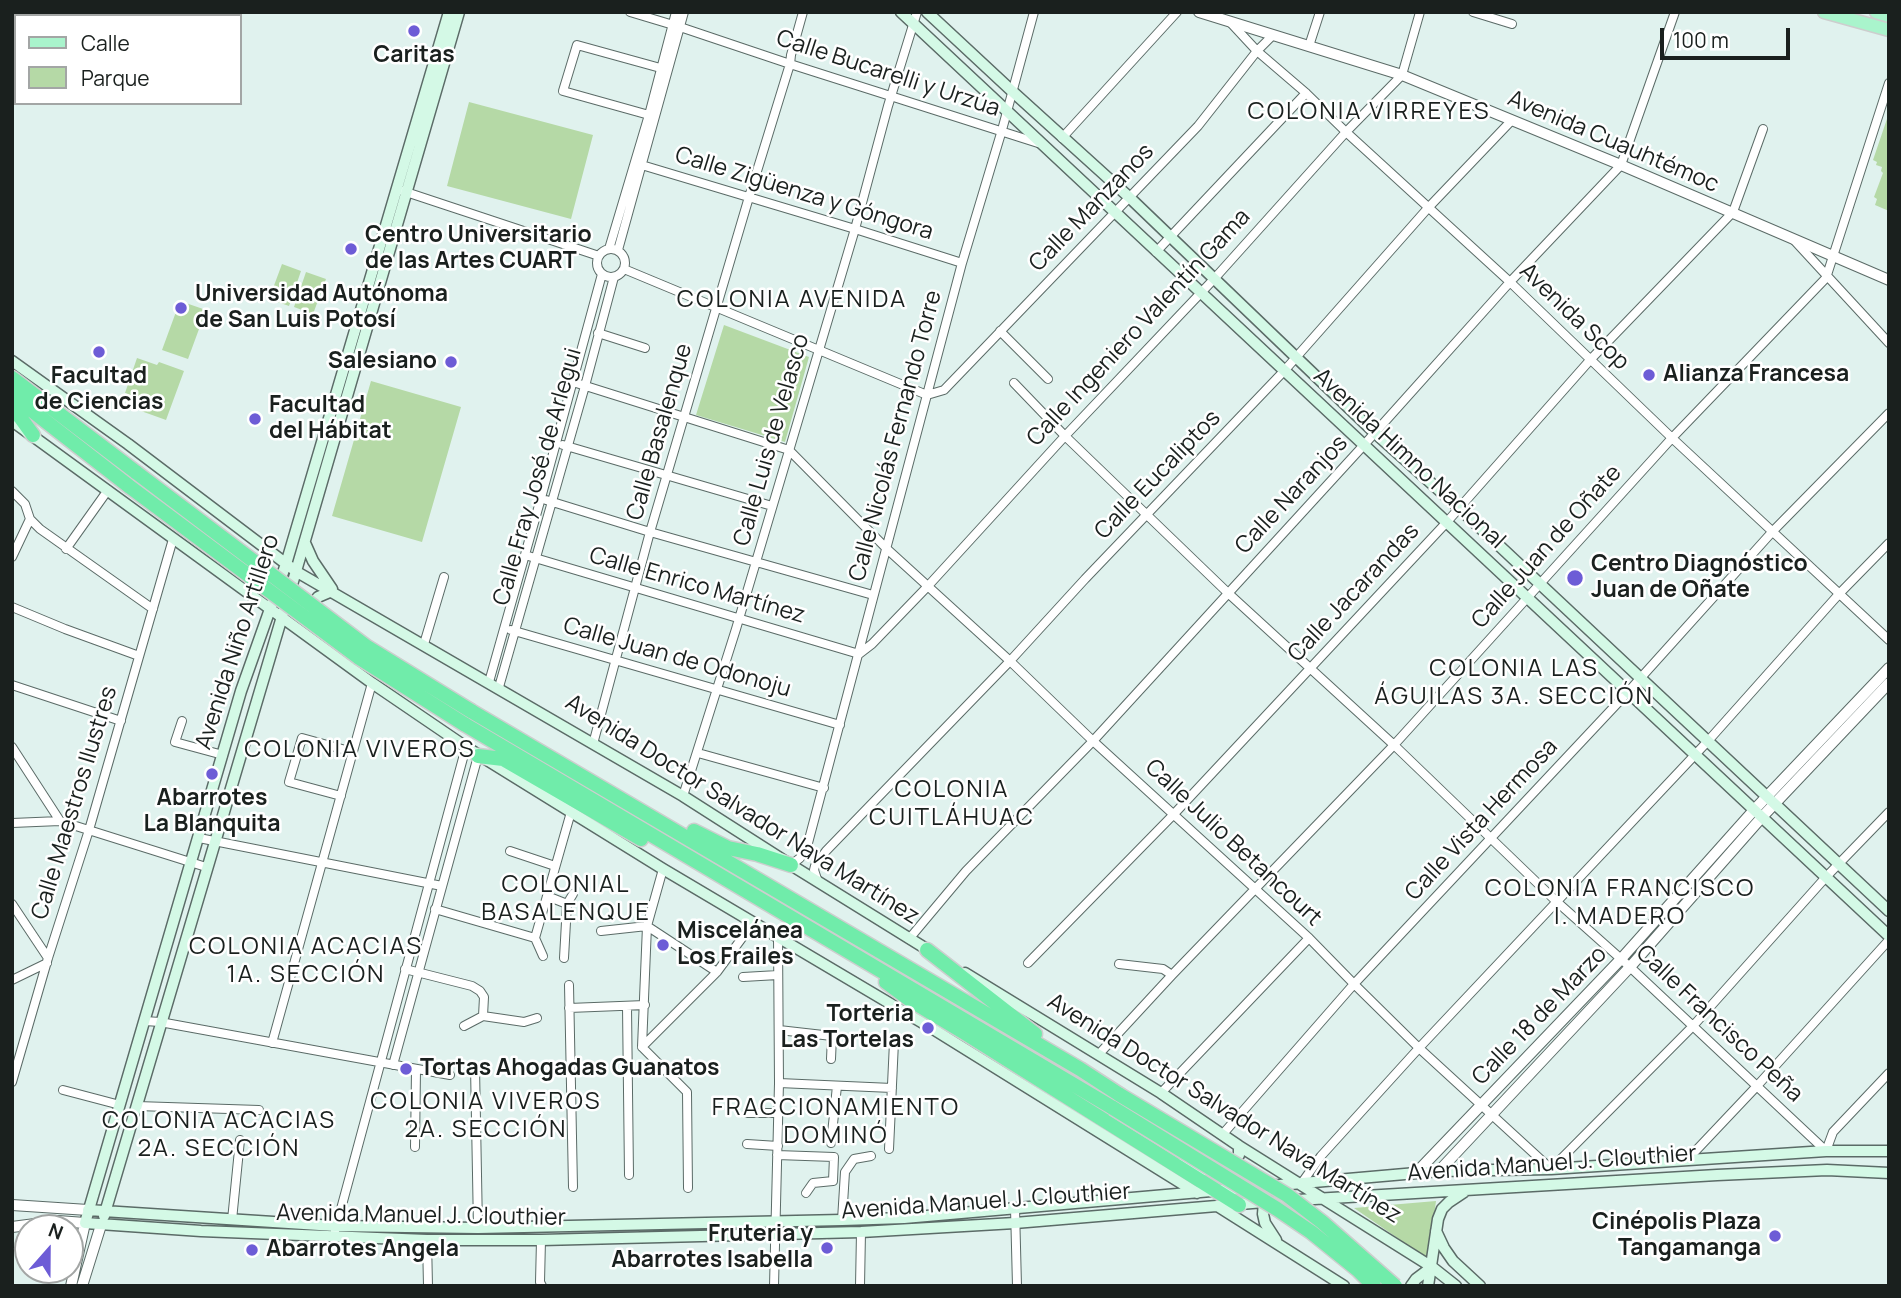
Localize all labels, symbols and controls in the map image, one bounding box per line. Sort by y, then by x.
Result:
legend [14,14,242,105]
scale bar [1663,14,1792,58]
marker: Caritas [406,23,422,39]
street label: Calle Bucarelli y Urzúa [773,25,1003,123]
text: 100 m [1673,26,1729,54]
text: Calle [81,29,130,57]
place label: Caritas [373,42,455,70]
text: Parque [81,64,150,92]
street label: Avenida Cuauhtémoc [1503,85,1723,199]
district label: COLONIA VIRREYES [1250,98,1488,126]
street label: Calle Manzanos [1024,138,1160,278]
street label: Calle Zigüenza y Góngora [672,142,936,246]
street label: Calle Ingeniero Valentín Gama [1022,204,1256,452]
place label: Centro Universitario de las Artes CUART [365,222,592,276]
marker: Centro Universitario de las Artes CUART [343,241,359,257]
street label: Avenida Scop [1513,258,1635,376]
place label: Universidad Autónoma de San Luis Potosí [195,281,448,335]
district label: COLONIA AVENIDA [679,286,905,314]
street label: Calle Nicolás Fernando Torre [844,288,948,584]
marker: Universidad Autónoma de San Luis Potosí [173,300,189,316]
street label: Calle Luis de Velasco [729,331,815,549]
street label: Calle Basalenque [622,340,698,524]
marker: Facultad de Ciencias [91,344,107,360]
street label: Calle Fray José de Arlegui [488,345,588,609]
place label: Salesiano [328,348,437,376]
marker: Salesiano [443,354,459,370]
place label: Alianza Francesa [1663,361,1849,389]
place label: Facultad de Ciencias [35,363,163,417]
street label: Avenida Himno Nacional [1307,363,1511,555]
marker: Alianza Francesa [1641,367,1657,383]
place label: Facultad del Hábitat [269,392,392,446]
street label: Calle Eucaliptos [1089,405,1227,545]
marker: Facultad del Hábitat [247,411,263,427]
street label: Calle Naranjos [1230,430,1354,560]
street label: Calle Juan de Oñate [1466,460,1628,634]
street label: Calle Jacarandas [1283,518,1425,668]
street label: Avenida Niño Artillero [190,531,286,753]
street label: Calle Enrico Martínez [586,542,808,630]
place label: Centro Diagnóstico Juan de Oñate [1591,551,1808,605]
marker: Centro Diagnóstico Juan de Oñate [1565,568,1585,588]
street label: Calle Juan de Odonoju [560,612,794,704]
district label: COLONIA LAS ÁGUILAS 3A. SECCIÓN [1377,655,1651,711]
street label: Calle Maestros Ilustres [26,683,124,923]
street label: Avenida Doctor Salvador Nava Martínez [560,689,924,931]
street label: Calle Vista Hermosa [1400,734,1564,906]
district label: COLONIA VIVEROS [246,736,474,764]
street label: Calle Julio Betancourt [1139,754,1327,932]
marker: Abarrotes La Blanquita [204,766,220,782]
district label: COLONIA CUITLÁHUAC [870,776,1034,832]
place label: Abarrotes La Blanquita [144,785,280,839]
district label: COLONIAL BASALENQUE [482,871,650,927]
district label: COLONIA FRANCISCO I. MADERO [1487,875,1753,931]
place label: Miscelánea Los Frailes [677,918,803,972]
district label: COLONIA ACACIAS 1A. SECCIÓN [191,933,421,989]
marker: Miscelánea Los Frailes [655,937,671,953]
street label: Calle Francisco Peña [1630,940,1808,1108]
street label: Calle 18 de Marzo [1467,941,1613,1091]
street label: Avenida Doctor Salvador Nava Martínez [1042,988,1406,1230]
place label: Torteria Las Tortelas [781,1001,914,1055]
marker: Torteria Las Tortelas [920,1020,936,1036]
place label: Tortas Ahogadas Guanatos [420,1055,720,1083]
marker: Tortas Ahogadas Guanatos [398,1061,414,1077]
district label: COLONIA VIVEROS 2A. SECCIÓN [372,1088,600,1144]
district label: FRACCIONAMIENTO DOMINÓ [714,1094,958,1150]
district label: COLONIA ACACIAS 2A. SECCIÓN [104,1107,334,1163]
street label: Avenida Manuel J. Clouthier [1406,1140,1698,1188]
street label: Avenida Manuel J. Clouthier [840,1178,1132,1226]
street label: Avenida Manuel J. Clouthier [276,1200,566,1232]
place label: Cinépolis Plaza Tangamanga [1592,1209,1761,1263]
north arrow [14,1214,84,1284]
text: N [45,1217,67,1246]
place label: Fruteria y Abarrotes Isabella [611,1221,813,1275]
marker: Cinépolis Plaza Tangamanga [1767,1228,1783,1244]
place label: Abarrotes Angela [266,1236,459,1264]
marker: Fruteria y Abarrotes Isabella [819,1240,835,1256]
marker: Abarrotes Angela [244,1242,260,1258]

